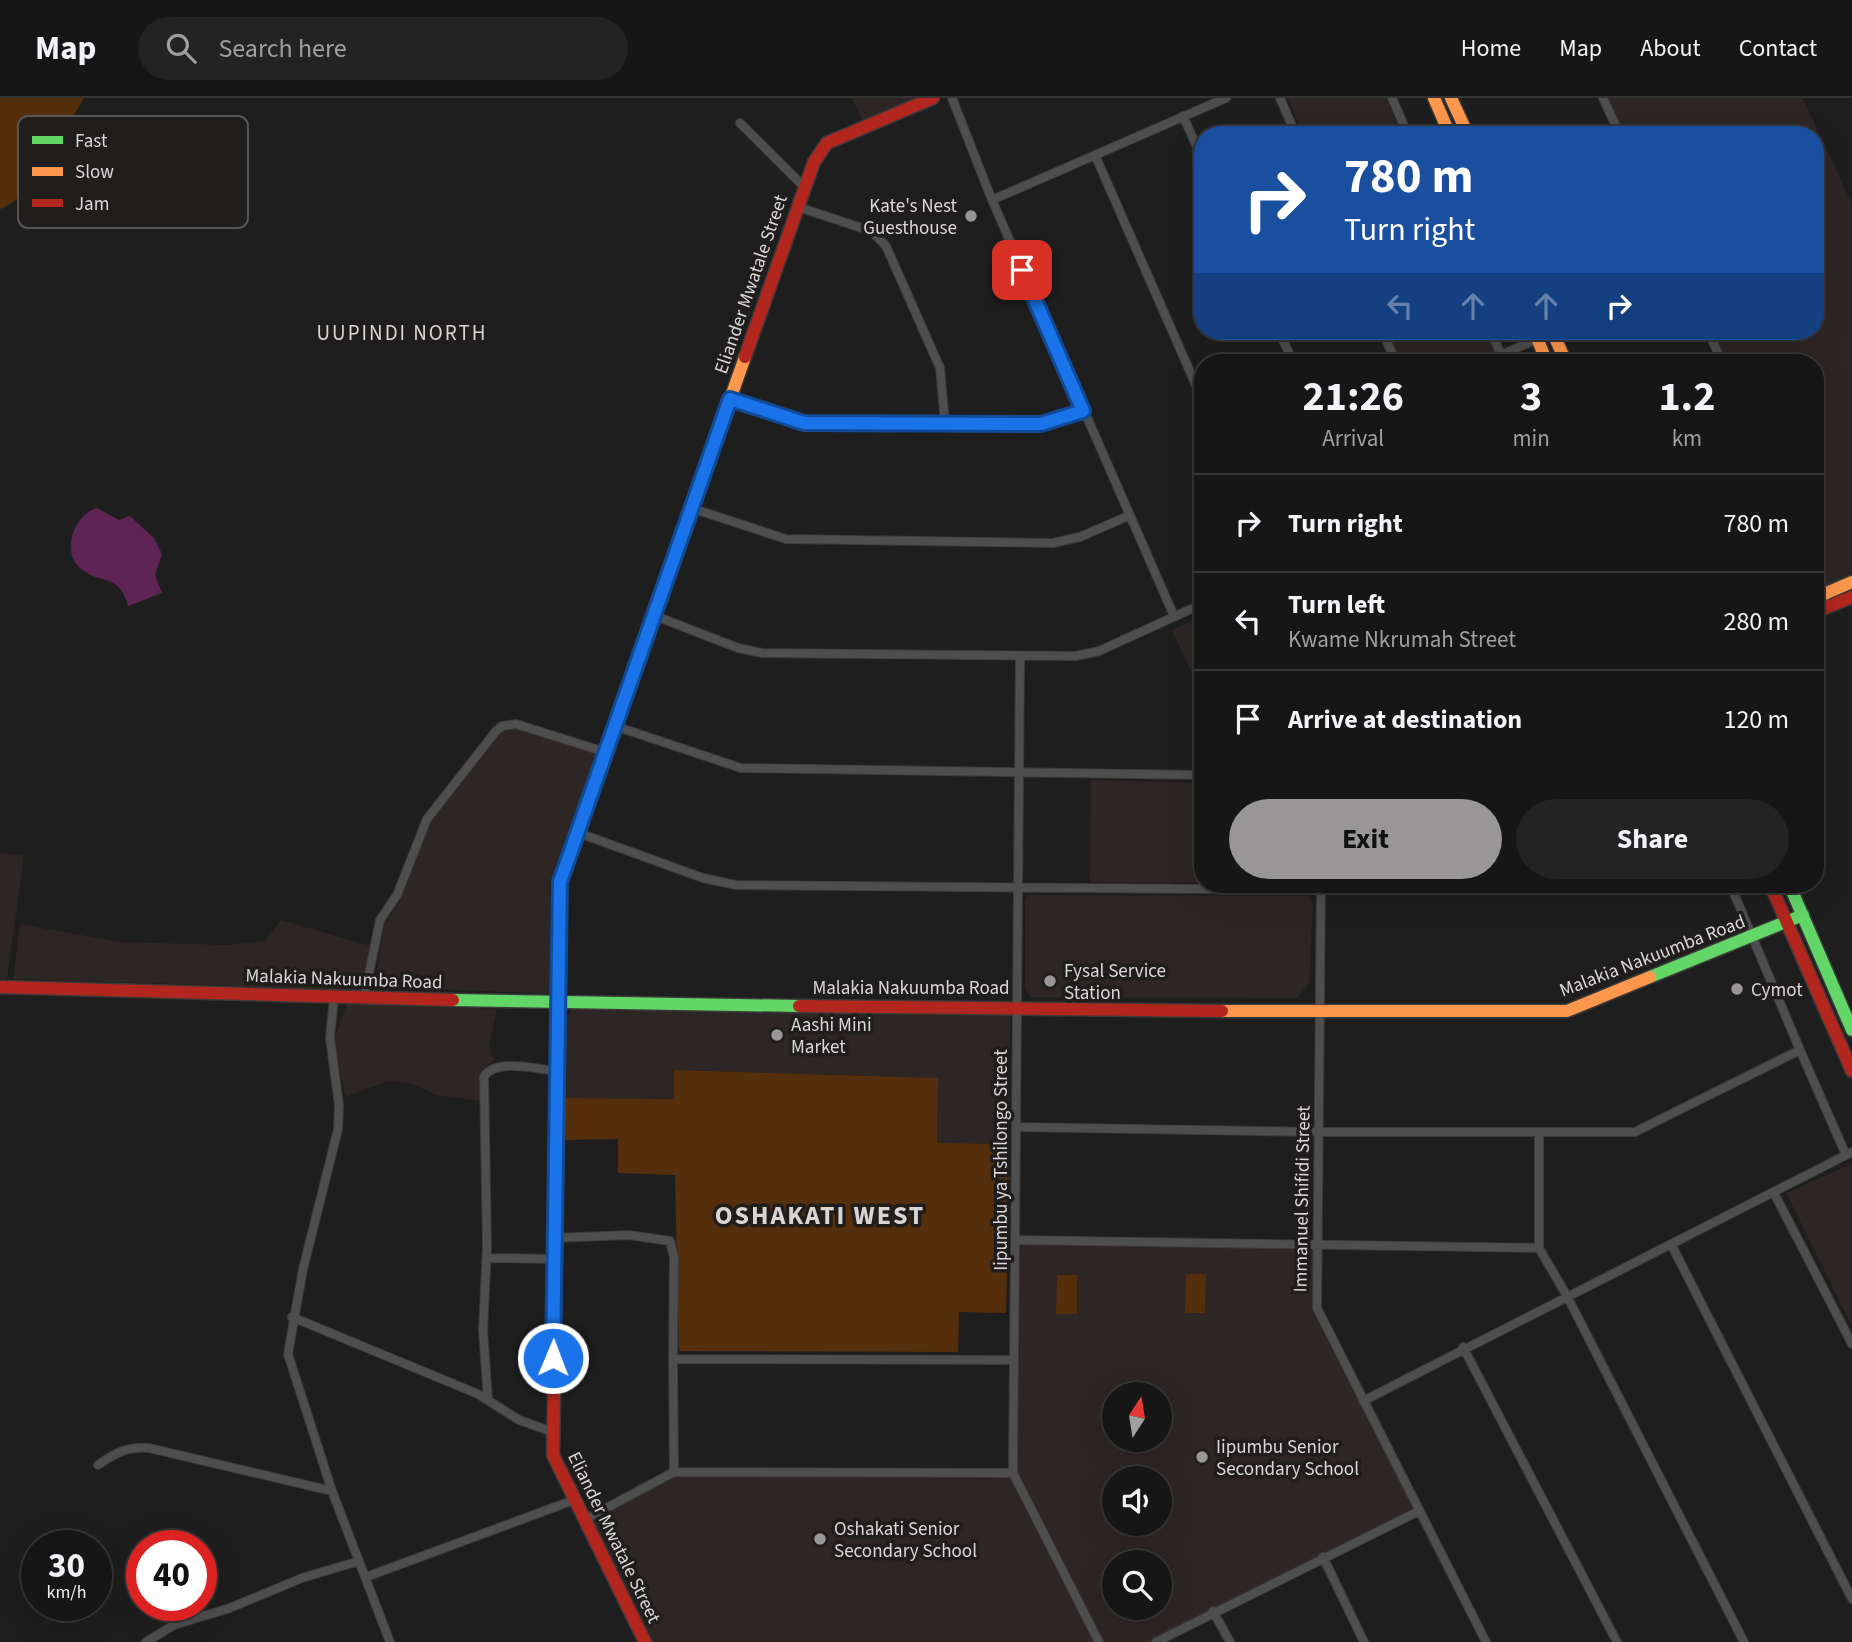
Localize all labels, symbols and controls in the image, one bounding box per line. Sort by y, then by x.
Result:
search box [138,17,628,80]
text: Map [35,25,96,72]
icon: search [162,29,200,67]
text: Search here [218,30,347,67]
text: Home [1461,31,1521,66]
text: Map [1559,31,1602,66]
text: About [1640,31,1701,66]
text: Contact [1739,31,1817,66]
legend [18,116,248,228]
text: Fast [75,128,108,155]
text: 780 m [1344,142,1473,212]
icon: right [1229,154,1320,245]
text: Slow [75,159,114,186]
text: Jam [75,191,109,218]
street label: Eliander Mwatale Street [708,191,795,378]
place label: Kate's Nest Guesthouse [863,193,958,242]
text: Turn right [1344,207,1475,253]
marker: Kate's Nest Guesthouse [963,208,979,224]
pin [992,240,1052,300]
icon: arrive [1003,251,1041,289]
icon: left [1381,287,1419,325]
icon: ahead [1454,287,1492,325]
icon: ahead [1527,287,1565,325]
icon: right [1600,287,1638,325]
district label: UUPINDI NORTH [317,318,487,348]
text: 21:26 [1303,367,1404,427]
text: 3 [1520,367,1542,427]
text: 1.2 [1658,367,1715,427]
text: Arrival [1322,422,1384,455]
text: min [1513,422,1550,455]
text: km [1672,422,1702,455]
icon: right [1229,504,1267,542]
text: Turn right [1288,505,1403,542]
text: 780 m [1723,505,1789,542]
text: Turn left [1288,586,1385,623]
icon: left [1229,602,1267,640]
text: 280 m [1723,603,1789,640]
text: Kwame Nkrumah Street [1288,623,1516,656]
icon: arrive [1229,700,1267,738]
text: Arrive at destination [1288,701,1522,738]
text: 120 m [1723,701,1789,738]
button: Exit [1229,799,1502,879]
button: Share [1516,799,1789,879]
street label: Malakia Nakuumba Road [1556,908,1749,1004]
place label: Fysal Service Station [1064,958,1166,1007]
street label: Malakia Nakuumba Road [245,963,443,996]
marker: Fysal Service Station [1042,973,1058,989]
street label: Malakia Nakuumba Road [812,975,1010,1002]
place label: Cymot [1751,977,1803,1004]
marker: Cymot [1729,981,1745,997]
place label: Aashi Mini Market [791,1012,872,1061]
marker: Aashi Mini Market [769,1027,785,1043]
street label: Iipumbu ya Tshilongo Street [988,1049,1015,1271]
street label: Immanuel Shifidi Street [1287,1105,1318,1293]
district label: OSHAKATI WEST [715,1197,925,1234]
position arrow [516,1321,590,1395]
north arrow [1102,1382,1172,1452]
map controls [1102,1382,1172,1620]
place label: Iipumbu Senior Secondary School [1216,1434,1359,1483]
street label: Eliander Mwatale Street [560,1447,667,1628]
marker: Iipumbu Senior Secondary School [1194,1449,1210,1465]
button: sound [1102,1466,1172,1536]
place label: Oshakati Senior Secondary School [834,1516,977,1565]
speed limit sign: 40 [126,1530,217,1621]
marker: Oshakati Senior Secondary School [812,1531,828,1547]
text: 30 [48,1541,85,1591]
button: search [1102,1550,1172,1620]
text: km/h [47,1580,86,1605]

